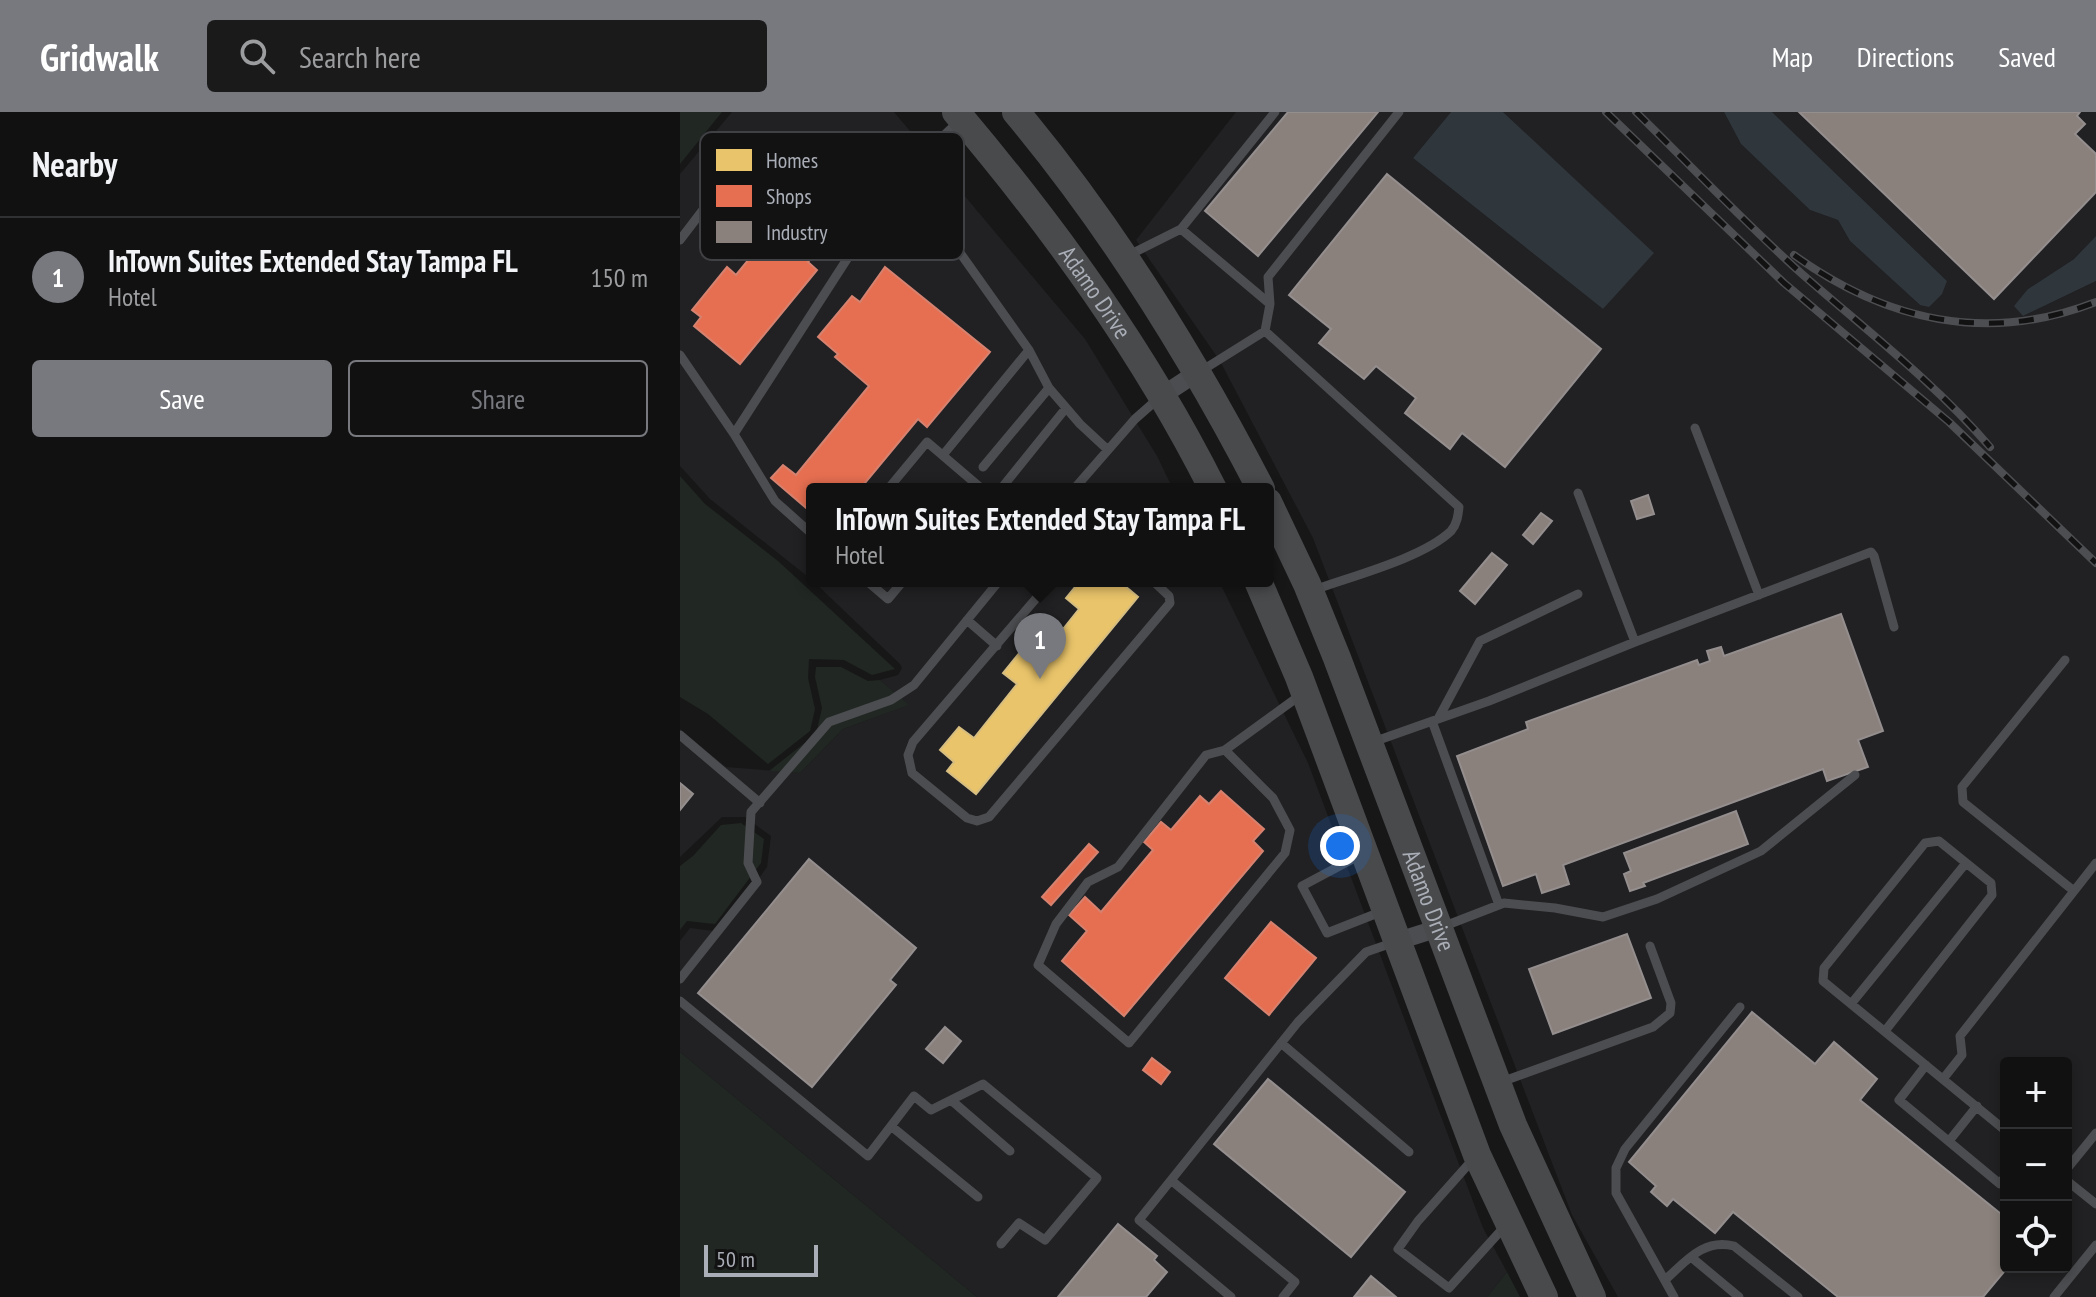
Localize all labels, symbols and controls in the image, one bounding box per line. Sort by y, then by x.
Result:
search box [207,20,767,92]
text: Gridwalk [40,32,159,81]
icon: search [235,34,279,78]
text: Search here [299,37,421,76]
text: Map [1772,38,1813,75]
text: Directions [1857,38,1954,75]
text: Saved [1998,38,2056,75]
legend [700,132,964,260]
text: Nearby [32,142,117,186]
text: Homes [766,146,818,174]
text: Shops [766,182,812,210]
text: Industry [766,218,828,246]
street label: Adamo Drive [1052,240,1138,345]
text: InTown Suites Extended Stay Tampa FL [108,241,518,280]
text: 1 [52,261,64,294]
text: 150 m [590,261,648,294]
text: Hotel [108,280,157,313]
button: Save [32,360,332,437]
button: Share [348,360,648,437]
popup [806,483,1274,587]
text: InTown Suites Extended Stay Tampa FL [835,499,1245,538]
text: Hotel [835,538,884,571]
pin: 1 [1014,613,1066,679]
your location [1320,826,1360,866]
street label: Adamo Drive [1396,845,1462,956]
map controls [2000,1057,2072,1273]
button: + [2000,1057,2072,1129]
button: − [2000,1129,2072,1201]
button: locate [2000,1201,2072,1273]
scale bar [704,1241,818,1277]
text: 50 m [716,1245,755,1273]

